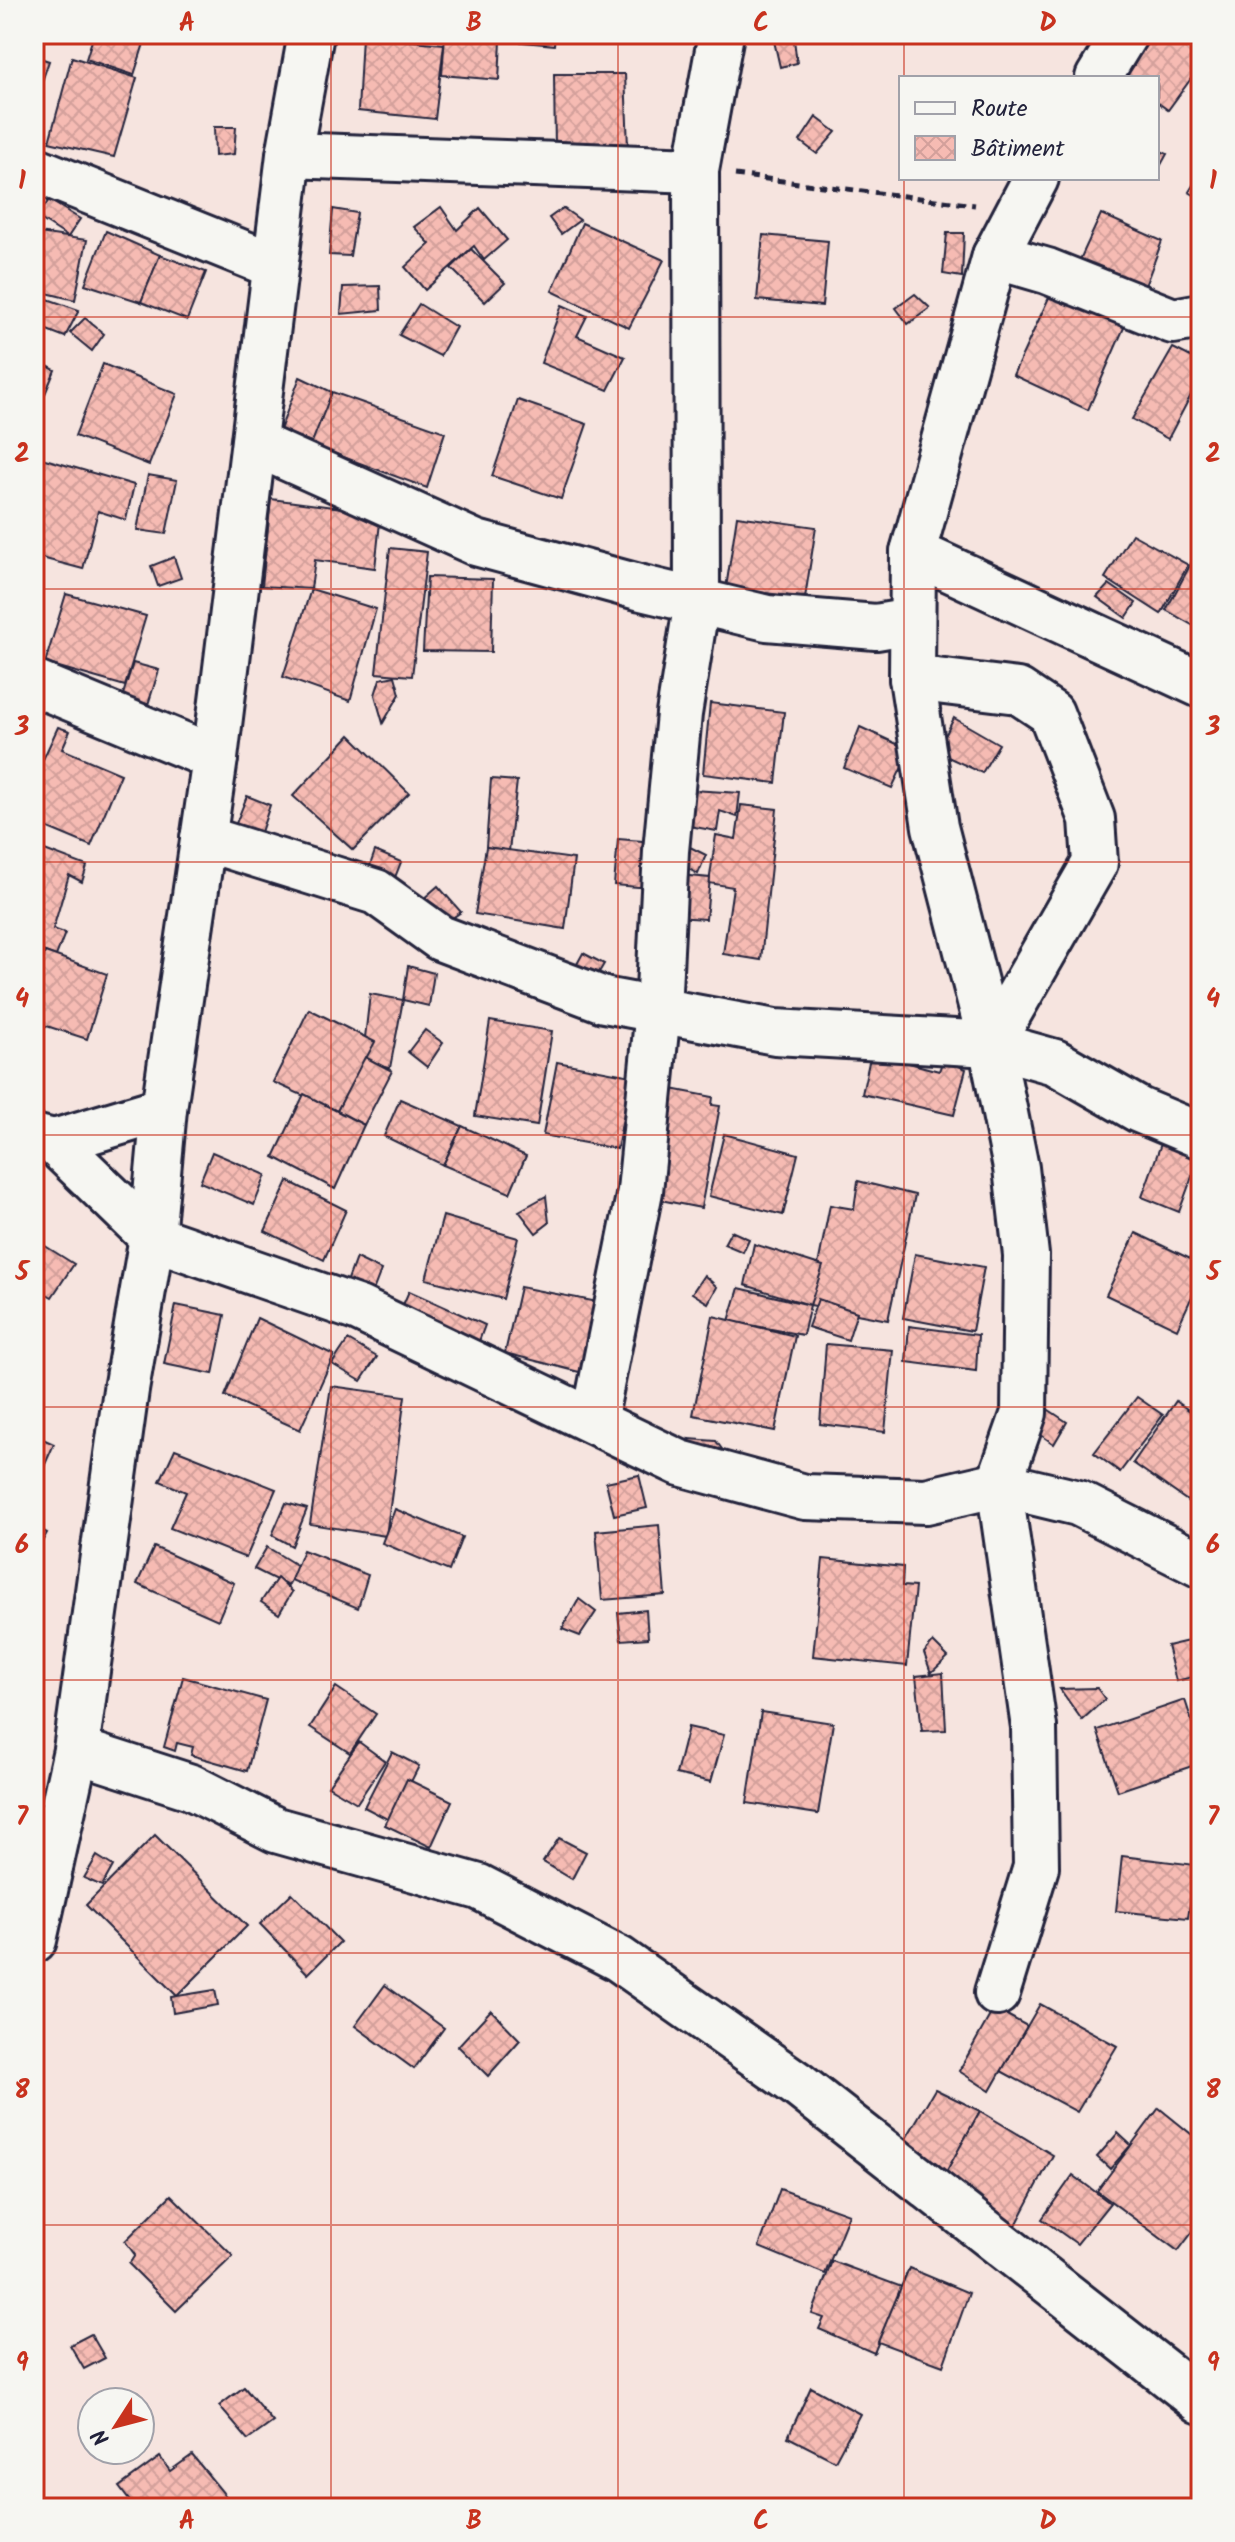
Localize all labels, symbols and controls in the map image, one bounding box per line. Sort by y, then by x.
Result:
text: A [179,3,195,45]
text: B [466,3,482,45]
text: C [753,3,769,45]
text: D [1039,3,1057,45]
legend [899,76,1159,180]
text: Route [971,90,1028,129]
text: Bâtiment [971,130,1065,169]
text: 1 [18,161,26,203]
text: 1 [1209,161,1217,203]
text: 2 [14,434,30,476]
text: 2 [1205,434,1221,476]
text: 3 [14,707,29,749]
text: 3 [1205,707,1220,749]
text: 4 [15,979,29,1021]
text: 4 [1206,979,1220,1021]
text: 5 [14,1252,30,1294]
text: 5 [1205,1252,1221,1294]
text: 6 [15,1525,29,1567]
text: 6 [1206,1525,1220,1567]
text: 7 [16,1797,29,1839]
text: 7 [1207,1797,1220,1839]
text: 8 [14,2070,30,2112]
text: 8 [1205,2070,1221,2112]
text: 9 [15,2343,29,2385]
text: 9 [1206,2343,1220,2385]
north arrow [76,2386,156,2466]
text: N [84,2420,120,2452]
text: A [179,2501,195,2542]
text: B [466,2501,482,2542]
text: C [753,2501,769,2542]
text: D [1039,2501,1057,2542]

